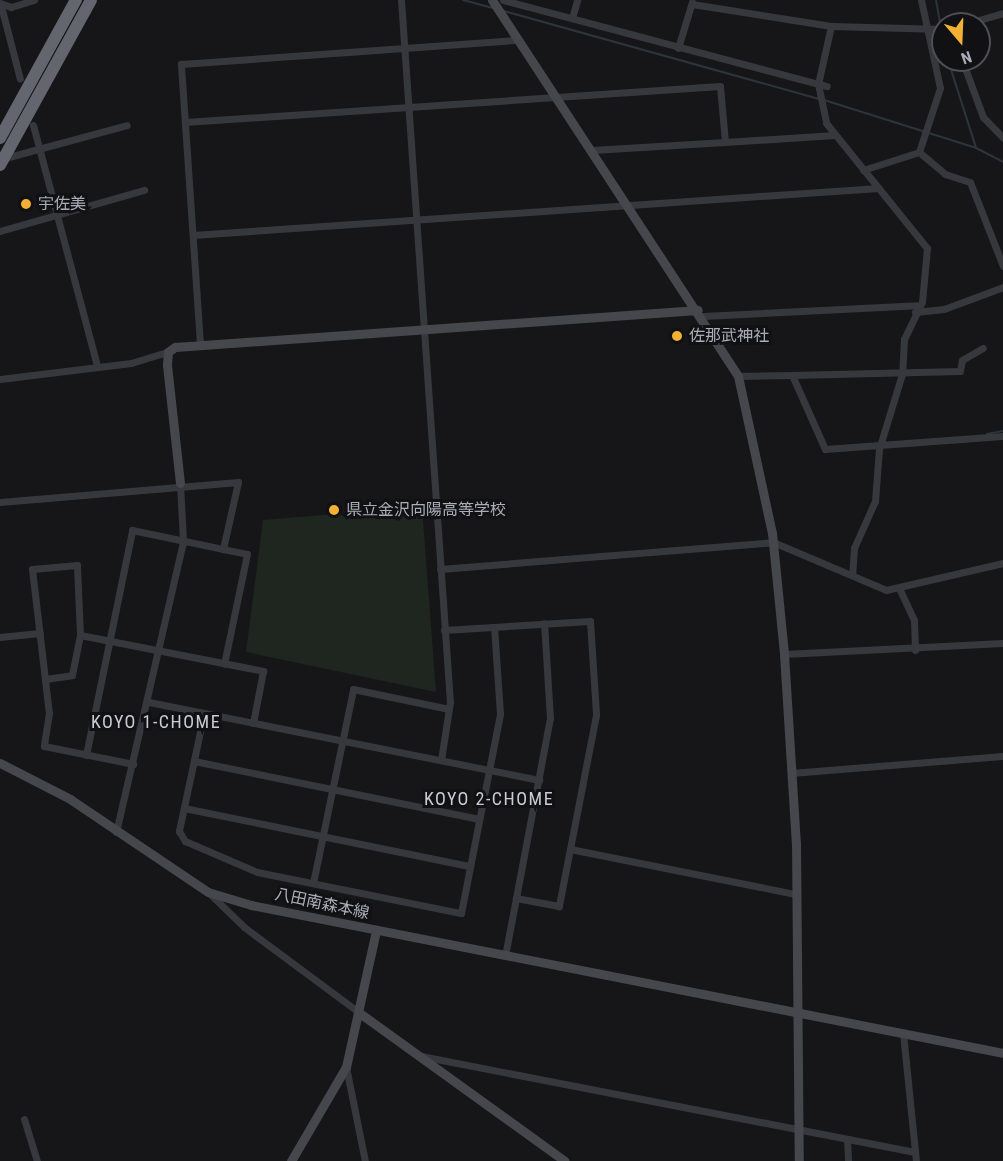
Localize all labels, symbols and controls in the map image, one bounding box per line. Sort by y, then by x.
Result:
north arrow [931,12,991,72]
text: N [959,47,974,68]
place label: 宇佐美 [38,194,86,214]
marker: 宇佐美 [19,197,33,211]
place label: 佐那武神社 [689,326,769,346]
marker: 佐那武神社 [670,329,684,343]
place label: 県立金沢向陽高等学校 [346,500,506,520]
marker: 県立金沢向陽高等学校 [327,503,341,517]
district label: KOYO 1-CHOME [91,711,221,733]
district label: KOYO 2-CHOME [424,788,554,810]
street label: 八田南森本線 [273,885,371,923]

